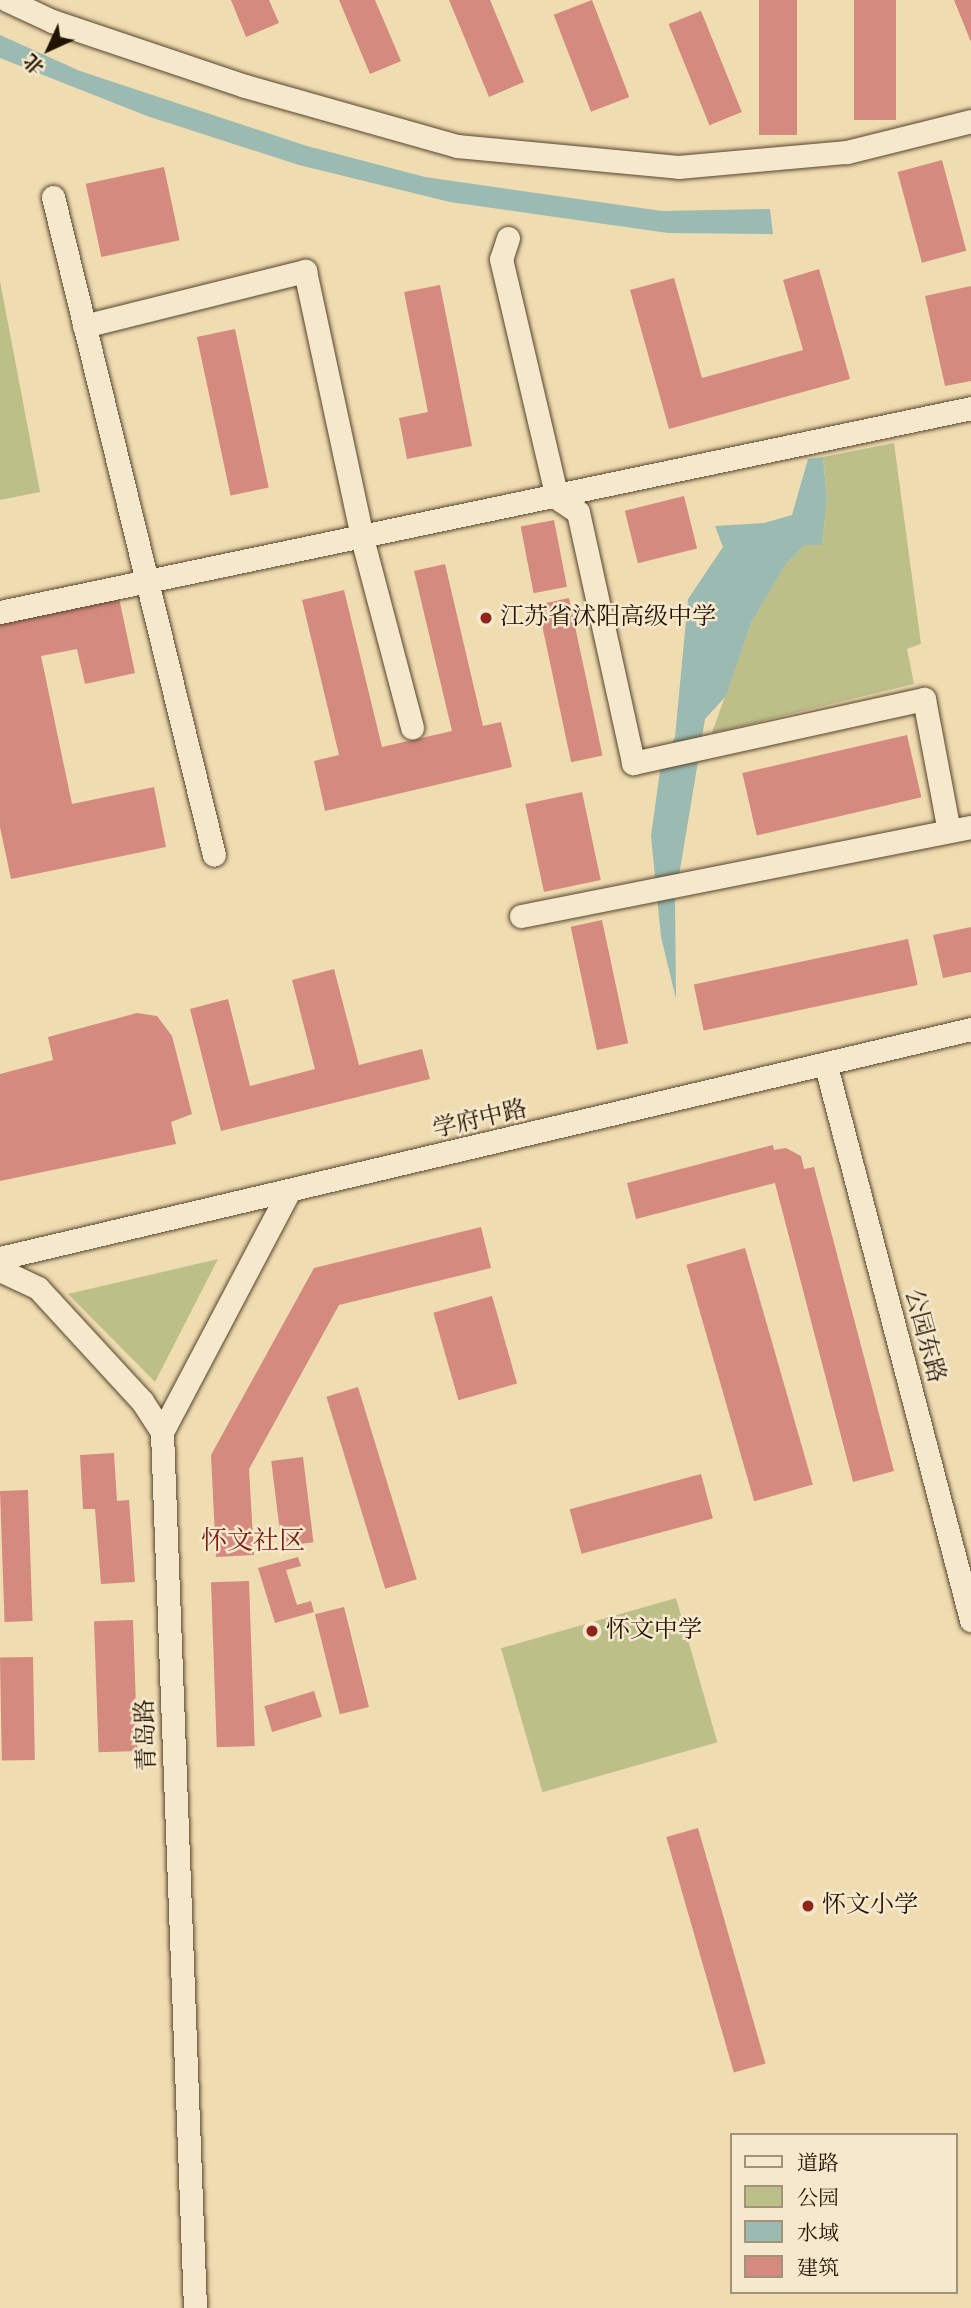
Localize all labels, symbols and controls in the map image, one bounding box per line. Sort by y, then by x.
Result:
north arrow [14,14,84,84]
text: 北 [19,49,49,79]
place label: 江苏省沭阳高级中学 [500,604,716,632]
marker: 江苏省沭阳高级中学 [478,610,494,626]
street label: 学府中路 [430,1095,530,1145]
street label: 公园东路 [898,1286,950,1386]
district label: 怀文社区 [201,1526,305,1558]
place label: 怀文中学 [606,1617,702,1645]
marker: 怀文中学 [584,1623,600,1639]
street label: 青岛路 [131,1699,163,1771]
place label: 怀文小学 [822,1892,918,1920]
marker: 怀文小学 [800,1898,816,1914]
legend [730,2133,957,2294]
text: 道路 [797,2151,839,2177]
text: 公园 [797,2186,839,2212]
text: 水域 [797,2221,839,2247]
text: 建筑 [797,2256,839,2282]

